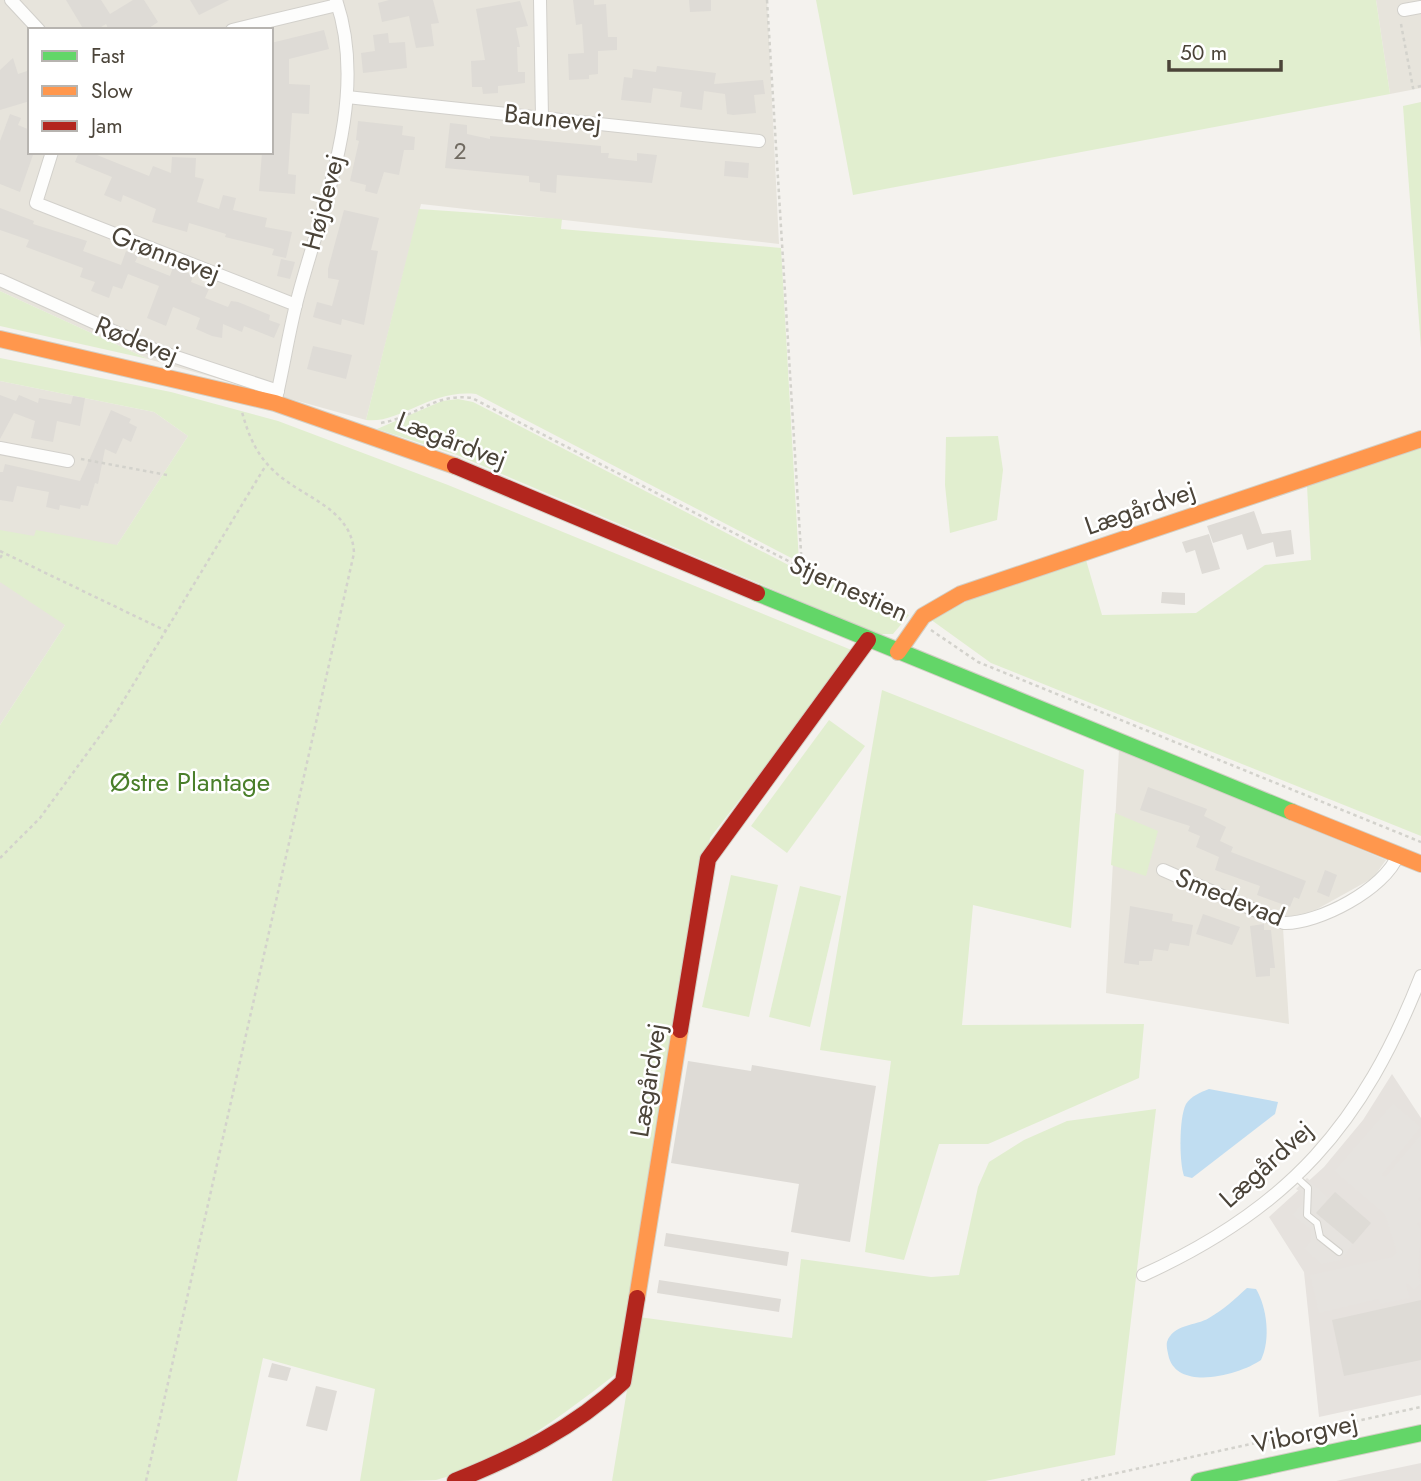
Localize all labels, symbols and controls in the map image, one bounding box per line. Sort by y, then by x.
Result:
legend [28,28,273,154]
scale bar [1169,28,1281,72]
text: 50 m [1180,38,1227,68]
text: Fast [91,41,124,71]
text: Slow [91,76,133,106]
street label: Baunevej [502,94,604,142]
text: Jam [88,111,123,141]
house number: 2 [453,134,467,168]
street label: Højdevej [292,150,354,254]
street label: Grønnevej [106,216,226,292]
street label: Rødevej [89,306,185,374]
street label: Lægårdvej [391,402,513,478]
street label: Lægårdvej [1079,471,1201,545]
street label: Stjernestien [783,545,915,631]
park label: Østre Plantage [110,763,270,801]
street label: Smedevad [1170,858,1290,936]
street label: Lægårdvej [620,1020,676,1140]
street label: Lægårdvej [1210,1111,1322,1217]
street label: Viborgvej [1249,1403,1361,1463]

